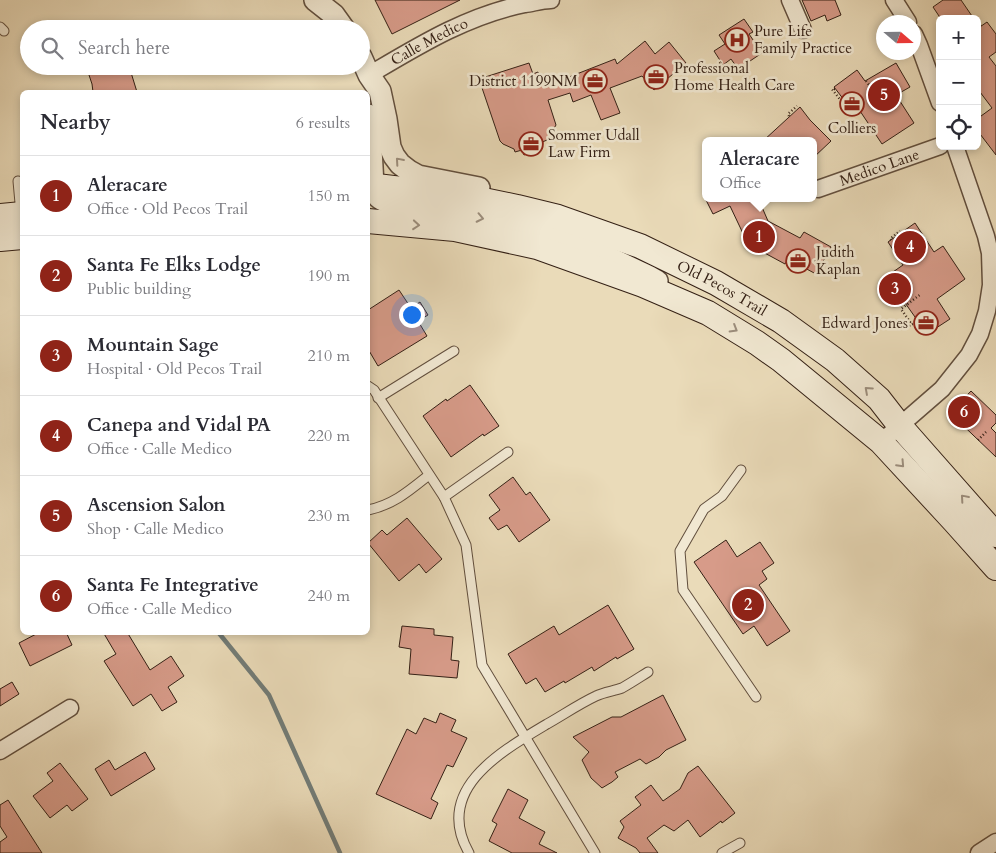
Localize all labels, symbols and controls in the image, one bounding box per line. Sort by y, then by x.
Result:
street label: Calle Medico [387,13,471,70]
north arrow [876,15,921,60]
map controls [936,15,981,150]
button: + [936,15,981,60]
search box [20,20,370,75]
place label: Pure Life Family Practice [754,21,852,58]
hospital icon: Pure Life Family Practice [724,27,750,53]
icon: search [38,34,66,62]
text: Search here [78,35,170,61]
place label: Professional Home Health Care [674,58,795,95]
button: − [936,60,981,105]
office icon: Professional Home Health Care [643,64,669,90]
office icon: District 1199NM [582,68,608,94]
place label: District 1199NM [469,71,578,91]
pin: 5 [868,76,900,114]
office icon: Colliers [839,91,865,117]
button: locate [936,105,981,150]
text: Nearby [40,108,111,137]
text: 6 results [296,112,350,134]
place label: Colliers [828,118,876,138]
place label: Sommer Udall Law Firm [548,125,640,162]
office icon: Sommer Udall Law Firm [518,131,544,157]
popup [702,137,817,202]
street label: Medico Lane [837,144,922,191]
text: Aleracare [719,146,800,172]
one-way arrow [396,158,405,167]
text: Aleracare [87,172,168,198]
text: Office [719,172,761,194]
text: 1 [52,185,60,207]
text: 150 m [308,185,350,207]
text: Office · Old Pecos Trail [87,198,248,220]
one-way arrow [476,212,485,223]
pin: 1 [743,218,775,256]
one-way arrow [412,219,420,230]
pin: 4 [894,228,926,266]
place label: Judith Kaplan [814,242,861,279]
office icon: Judith Kaplan [785,248,811,274]
text: Santa Fe Elks Lodge [87,252,261,278]
street label: Old Pecos Trail [674,256,771,321]
text: 2 [52,265,60,287]
text: 190 m [308,265,350,287]
pin: 3 [879,270,911,308]
text: Public building [87,278,191,300]
your location [399,302,425,328]
office icon: Edward Jones [913,310,939,336]
place label: Edward Jones [821,313,908,333]
one-way arrow [729,323,738,332]
text: Mountain Sage [87,332,219,358]
text: 3 [52,345,60,367]
text: 210 m [308,345,350,367]
text: Hospital · Old Pecos Trail [87,358,262,380]
one-way arrow [864,387,873,396]
pin: 6 [948,393,980,431]
text: Canepa and Vidal PA [87,412,271,438]
text: 4 [52,425,60,447]
text: 220 m [308,425,350,447]
text: Office · Calle Medico [87,438,232,460]
one-way arrow [895,458,904,467]
text: Ascension Salon [87,492,225,518]
one-way arrow [961,495,970,504]
text: 5 [52,505,60,527]
text: 230 m [308,505,350,527]
text: Shop · Calle Medico [87,518,224,540]
text: Santa Fe Integrative [87,572,259,598]
text: 6 [52,585,60,607]
text: 240 m [308,585,350,607]
pin: 2 [732,586,764,624]
text: Office · Calle Medico [87,598,232,620]

